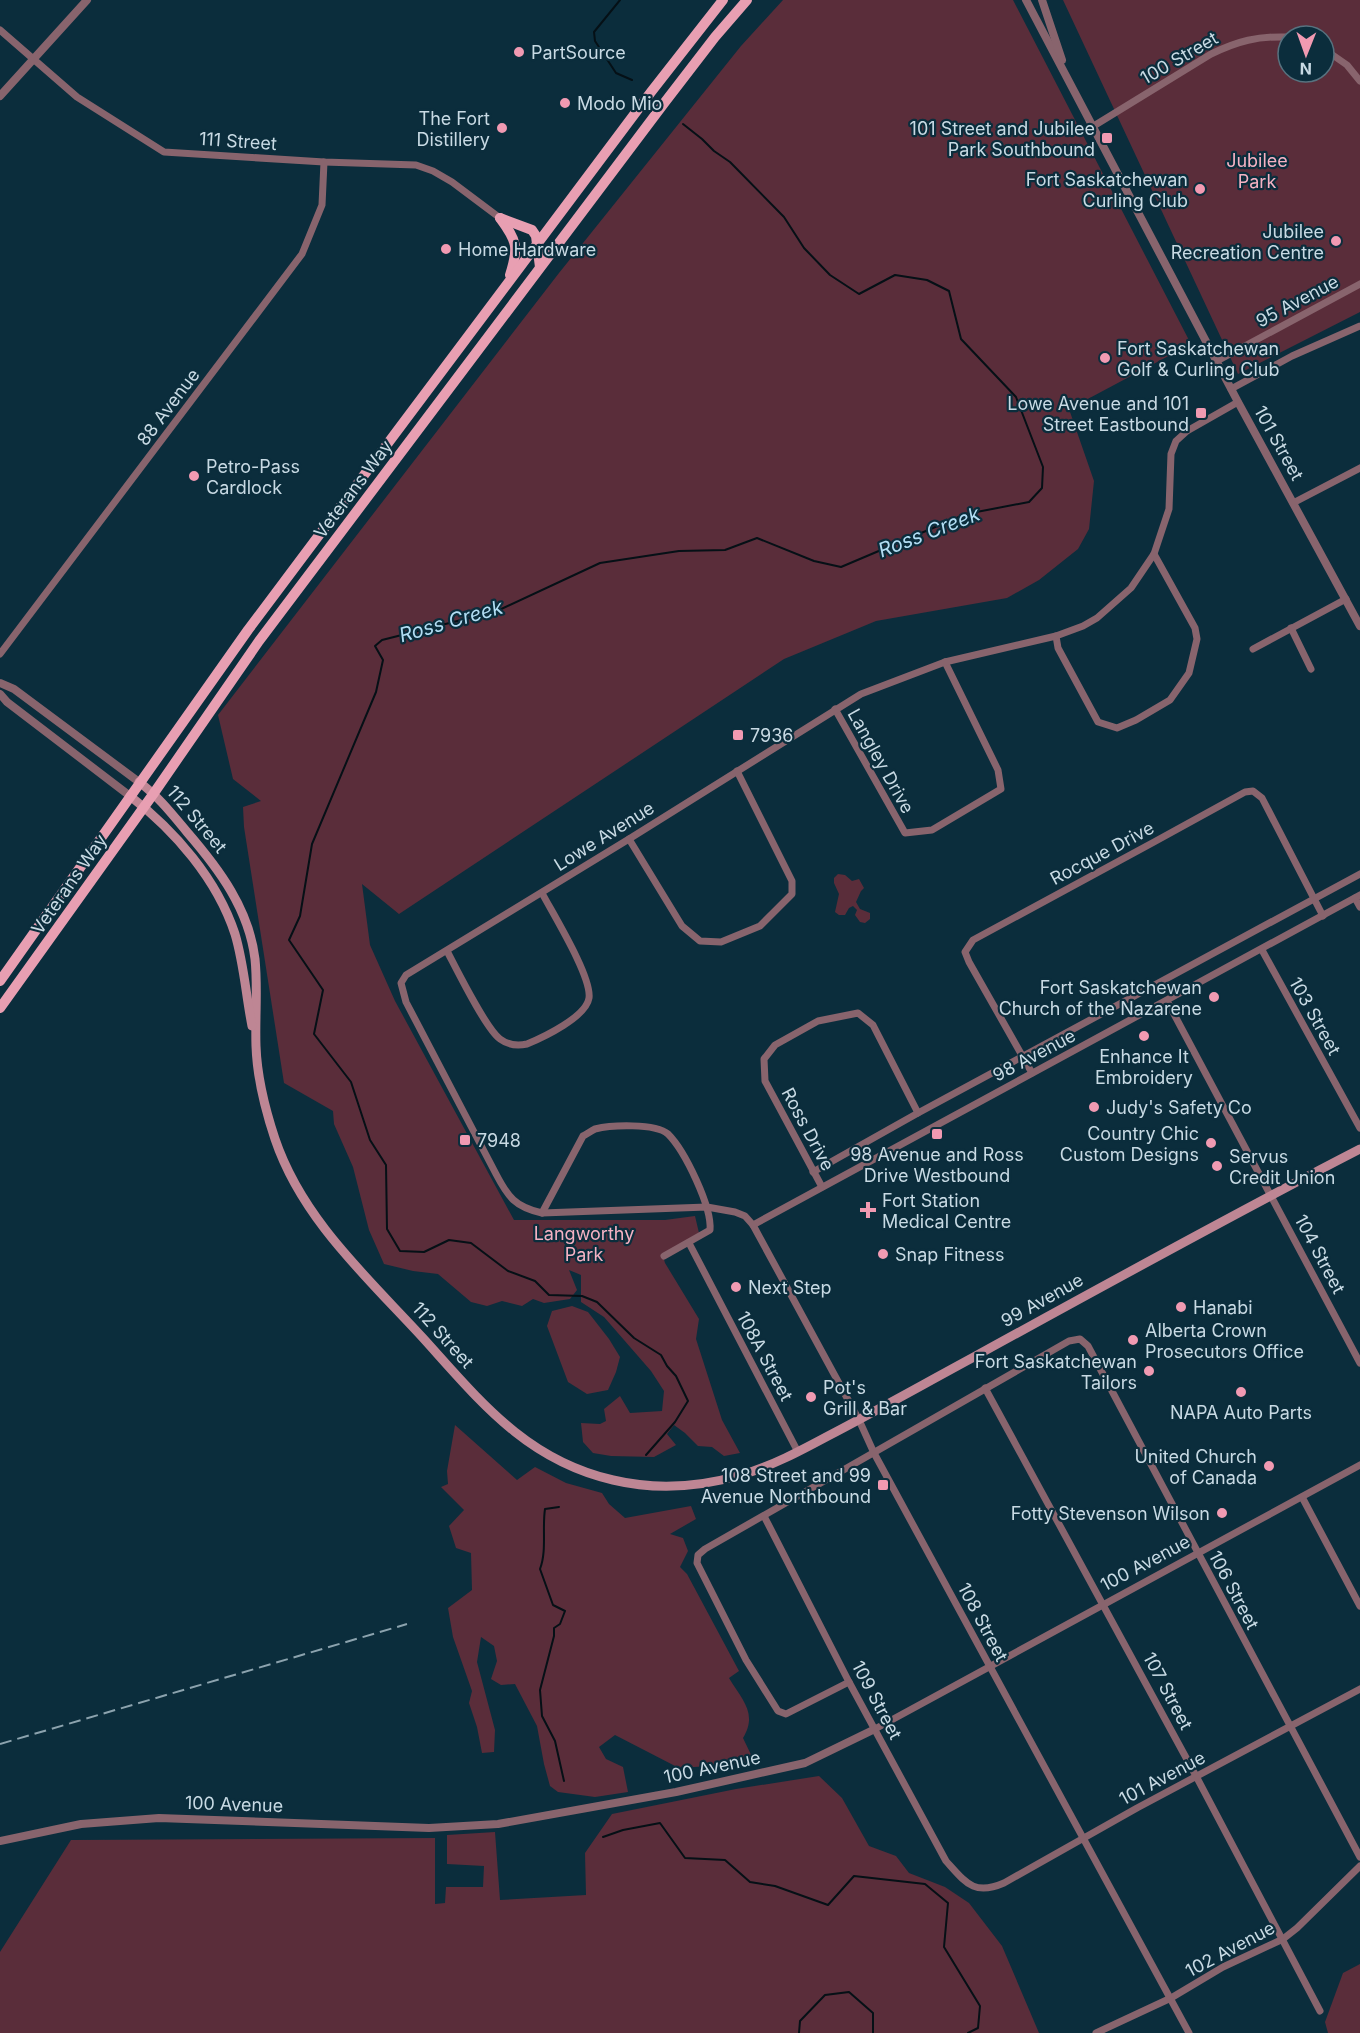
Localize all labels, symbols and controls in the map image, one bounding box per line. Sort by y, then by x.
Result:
north arrow [1276,24,1336,84]
street label: 100 Street [1137,27,1222,89]
place label: PartSource [531,42,626,63]
marker: PartSource [512,45,526,59]
text: N [1299,59,1312,79]
place label: Modo Mio [577,93,662,114]
marker: Modo Mio [558,96,572,110]
place label: The Fort Distillery [417,108,490,150]
place label: 101 Street and Jubilee Park Southbound [910,118,1095,160]
marker: The Fort Distillery [495,121,509,135]
street label: 111 Street [198,128,278,154]
marker: 101 Street and Jubilee Park Southbound [1100,131,1114,145]
park label: Jubilee Park [1226,150,1288,192]
place label: Fort Saskatchewan Curling Club [1026,169,1188,211]
marker: Fort Saskatchewan Curling Club [1193,182,1207,196]
place label: Jubilee Recreation Centre [1171,221,1324,263]
marker: Jubilee Recreation Centre [1329,234,1343,248]
place label: Home Hardware [458,239,596,260]
marker: Home Hardware [439,242,453,256]
street label: 95 Avenue [1252,271,1342,331]
place label: Fort Saskatchewan Golf & Curling Club [1117,338,1279,380]
marker: Fort Saskatchewan Golf & Curling Club [1098,351,1112,365]
street label: 88 Avenue [132,365,204,449]
place label: Lowe Avenue and 101 Street Eastbound [1007,393,1189,435]
street label: 101 Street [1250,402,1308,484]
marker: Lowe Avenue and 101 Street Eastbound [1194,406,1208,420]
street label: Veterans Way [309,436,397,542]
place label: Petro-Pass Cardlock [206,456,300,498]
marker: Petro-Pass Cardlock [187,469,201,483]
water label: Ross Creek [875,501,984,562]
water label: Ross Creek [396,594,507,647]
street label: Langley Drive [844,705,918,817]
place label: 7936 [750,725,793,746]
marker: 7936 [731,728,745,742]
street label: 112 Street [163,781,231,857]
street label: Lowe Avenue [550,797,658,875]
street label: Rocque Drive [1047,817,1157,889]
street label: Veterans Way [27,830,111,938]
street label: 103 Street [1285,973,1345,1059]
place label: Fort Saskatchewan Church of the Nazarene [999,977,1202,1019]
marker: Fort Saskatchewan Church of the Nazarene [1207,990,1221,1004]
street label: 98 Avenue [989,1024,1079,1086]
marker: Enhance It Embroidery [1137,1029,1151,1043]
place label: Enhance It Embroidery [1095,1046,1193,1088]
street label: Ross Drive [777,1084,839,1174]
place label: Judy's Safety Co [1106,1097,1252,1118]
marker: Judy's Safety Co [1087,1100,1101,1114]
place label: Country Chic Custom Designs [1060,1123,1199,1165]
marker: 98 Avenue and Ross Drive Westbound [930,1127,944,1141]
place label: 7948 [477,1130,521,1151]
marker: 7948 [458,1133,472,1147]
marker: Country Chic Custom Designs [1204,1136,1218,1150]
place label: 98 Avenue and Ross Drive Westbound [850,1144,1024,1186]
place label: Servus Credit Union [1229,1146,1335,1188]
marker: Servus Credit Union [1210,1159,1224,1173]
place label: Fort Station Medical Centre [882,1190,1011,1232]
marker: Fort Station Medical Centre [859,1201,877,1219]
street label: 104 Street [1291,1211,1350,1297]
park label: Langworthy Park [534,1223,634,1265]
place label: Snap Fitness [895,1244,1004,1265]
marker: Snap Fitness [876,1247,890,1261]
street label: 99 Avenue [997,1269,1087,1331]
place label: Next Step [748,1277,832,1298]
marker: Next Step [729,1280,743,1294]
place label: Hanabi [1193,1297,1253,1318]
street label: 112 Street [408,1298,478,1372]
marker: Hanabi [1174,1300,1188,1314]
street label: 108A Street [733,1308,797,1404]
place label: Alberta Crown Prosecutors Office [1145,1320,1304,1362]
marker: Alberta Crown Prosecutors Office [1126,1333,1140,1347]
place label: Fort Saskatchewan Tailors [975,1351,1137,1393]
marker: Fort Saskatchewan Tailors [1142,1364,1156,1378]
place label: Pot's Grill & Bar [823,1377,907,1419]
marker: NAPA Auto Parts [1234,1385,1248,1399]
marker: Pot's Grill & Bar [804,1390,818,1404]
place label: NAPA Auto Parts [1170,1402,1312,1423]
place label: United Church of Canada [1134,1446,1257,1488]
marker: United Church of Canada [1262,1459,1276,1473]
place label: 108 Street and 99 Avenue Northbound [701,1465,871,1507]
marker: 108 Street and 99 Avenue Northbound [876,1478,890,1492]
place label: Fotty Stevenson Wilson [1011,1503,1210,1524]
marker: Fotty Stevenson Wilson [1215,1506,1229,1520]
street label: 100 Avenue [1097,1531,1193,1595]
street label: 106 Street [1205,1547,1263,1633]
street label: 108 Street [954,1579,1012,1665]
street label: 107 Street [1139,1649,1197,1733]
street label: 109 Street [848,1657,906,1743]
street label: 100 Avenue [662,1747,762,1787]
street label: 101 Avenue [1115,1747,1209,1809]
street label: 100 Avenue [184,1792,284,1816]
street label: 102 Avenue [1182,1917,1278,1981]

